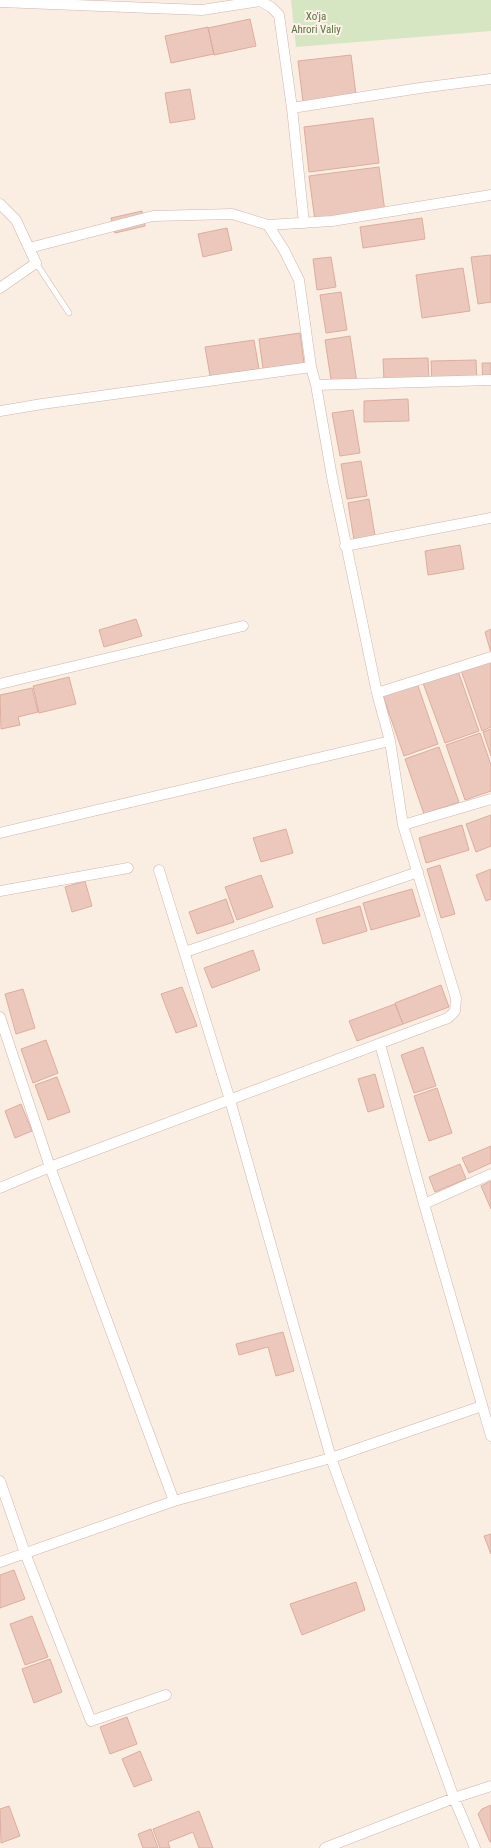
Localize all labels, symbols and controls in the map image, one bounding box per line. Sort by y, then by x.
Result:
park label: Xo'ja Ahrori Valiy [291,10,341,36]

